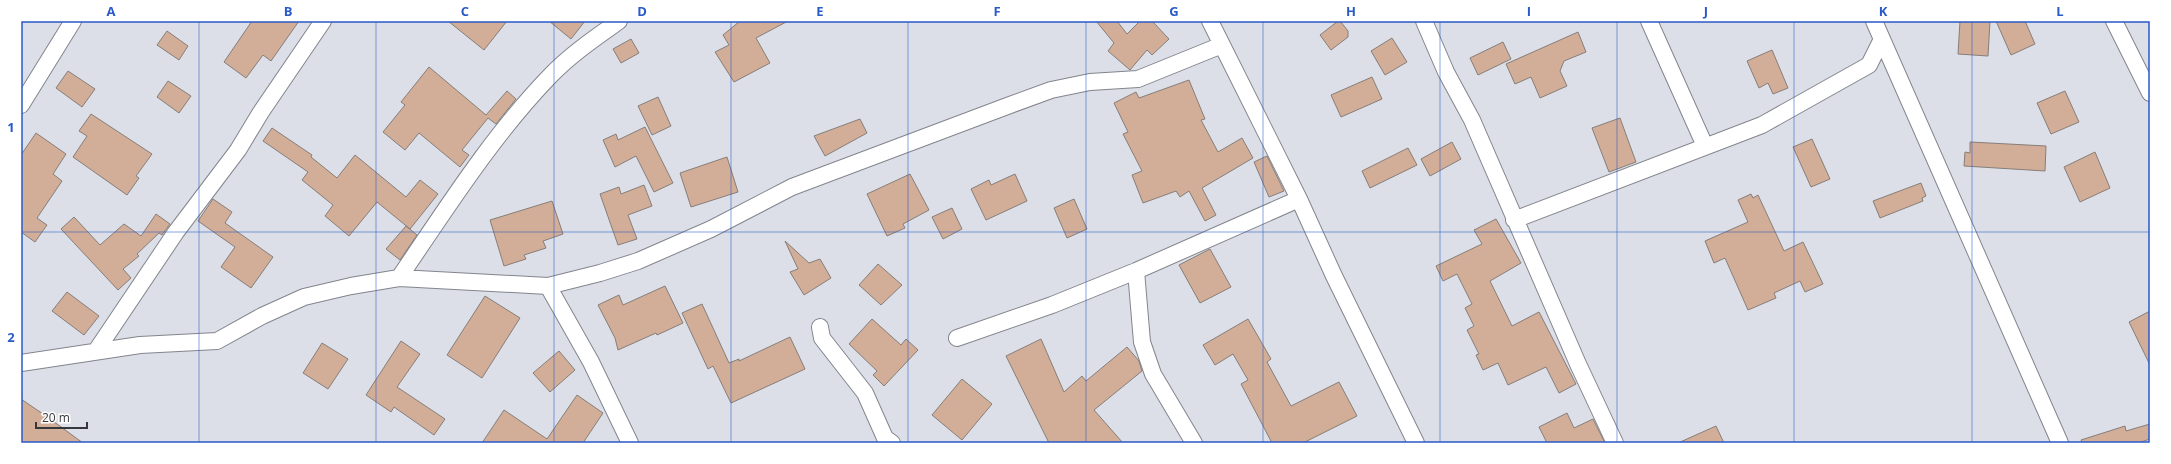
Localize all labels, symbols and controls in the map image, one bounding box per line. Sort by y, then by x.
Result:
text: A [107,2,116,20]
text: B [284,2,293,20]
text: C [461,2,469,20]
text: D [637,2,647,20]
text: E [816,2,824,20]
text: F [993,2,1001,20]
text: G [1169,2,1179,20]
text: H [1346,2,1356,20]
text: I [1527,2,1531,20]
text: J [1703,2,1708,20]
text: K [1879,2,1888,20]
text: L [2056,2,2064,20]
text: 1 [7,118,15,136]
text: 2 [7,328,15,346]
scale bar [36,404,87,430]
text: 20 m [42,409,70,426]

